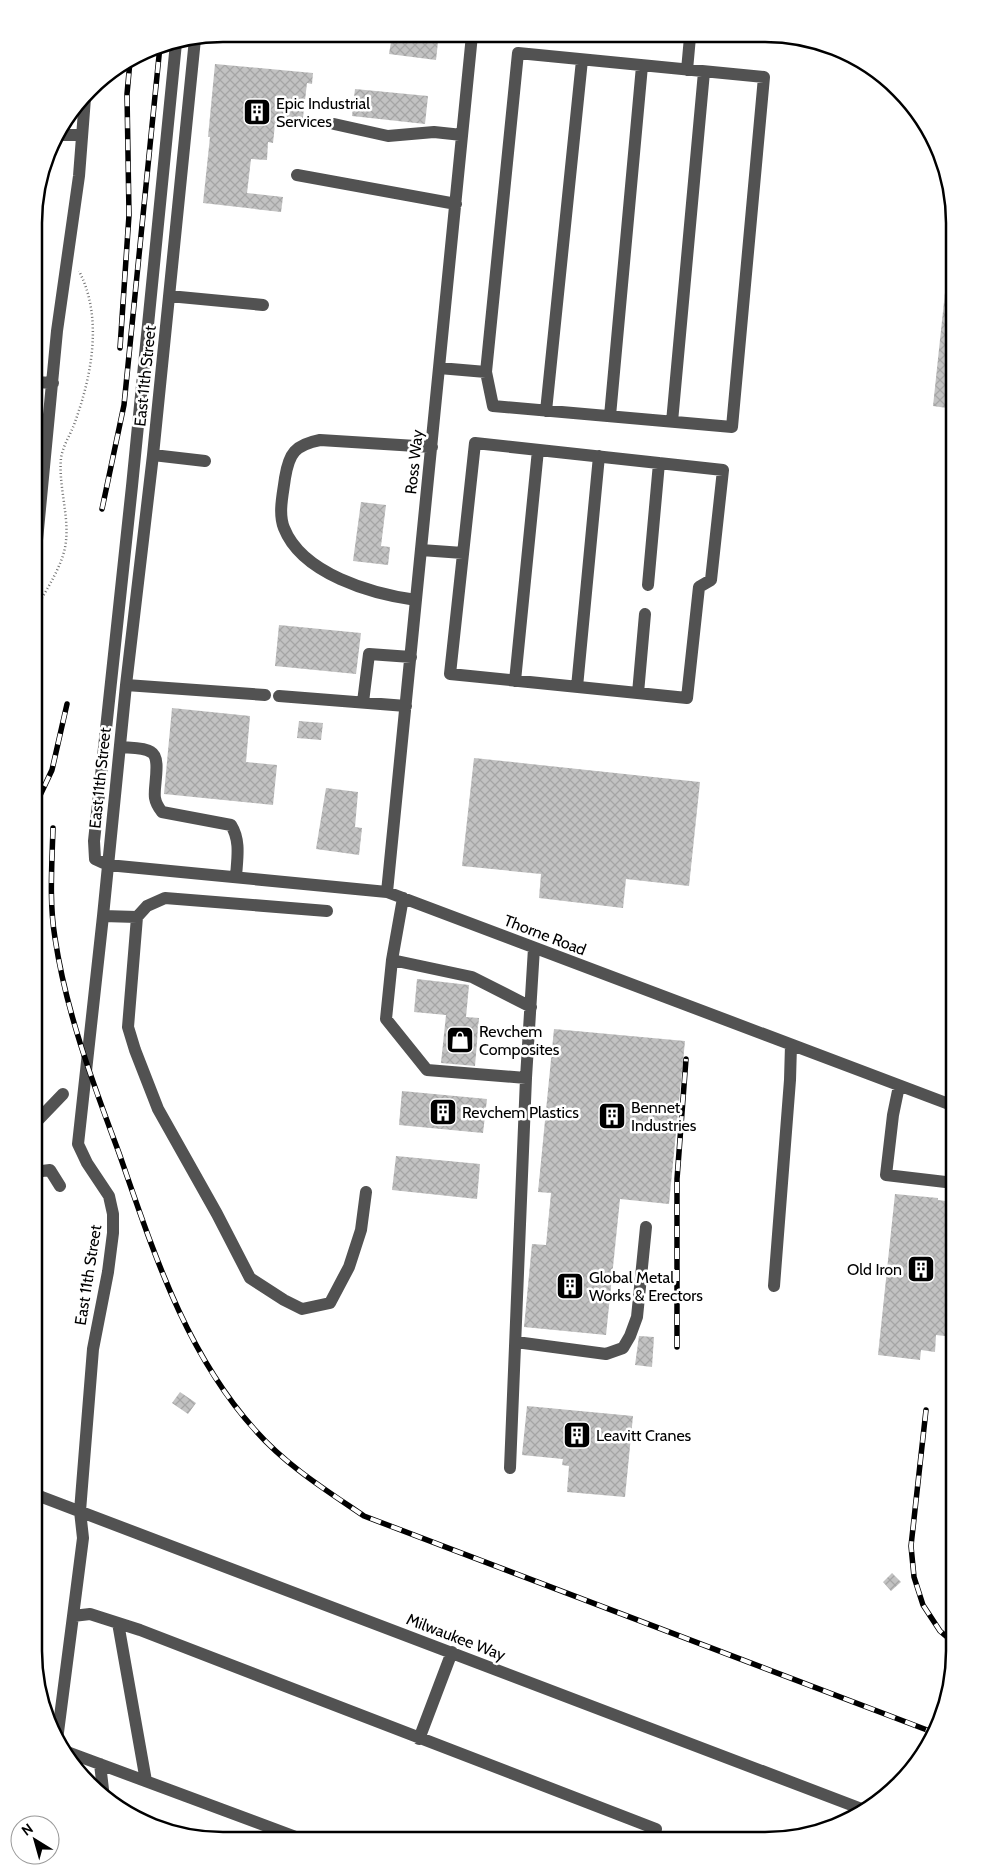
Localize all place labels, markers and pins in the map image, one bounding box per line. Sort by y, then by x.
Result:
place label: Epic Industrial Services [276,94,370,131]
building icon: Epic Industrial Services [242,97,272,127]
place label: Revchem Composites [479,1022,560,1059]
shop icon: Revchem Composites [445,1025,475,1055]
building icon: Revchem Plastics [428,1097,458,1127]
place label: Bennet Industries [631,1098,697,1135]
building icon: Bennet Industries [597,1101,627,1131]
place label: Revchem Plastics [462,1103,579,1122]
building icon: Old Iron [906,1254,936,1284]
place label: Old Iron [847,1260,902,1279]
place label: Global Metal Works & Erectors [589,1268,703,1305]
building icon: Global Metal Works & Erectors [555,1271,585,1301]
building icon: Leavitt Cranes [562,1420,592,1450]
place label: Leavitt Cranes [596,1426,692,1445]

